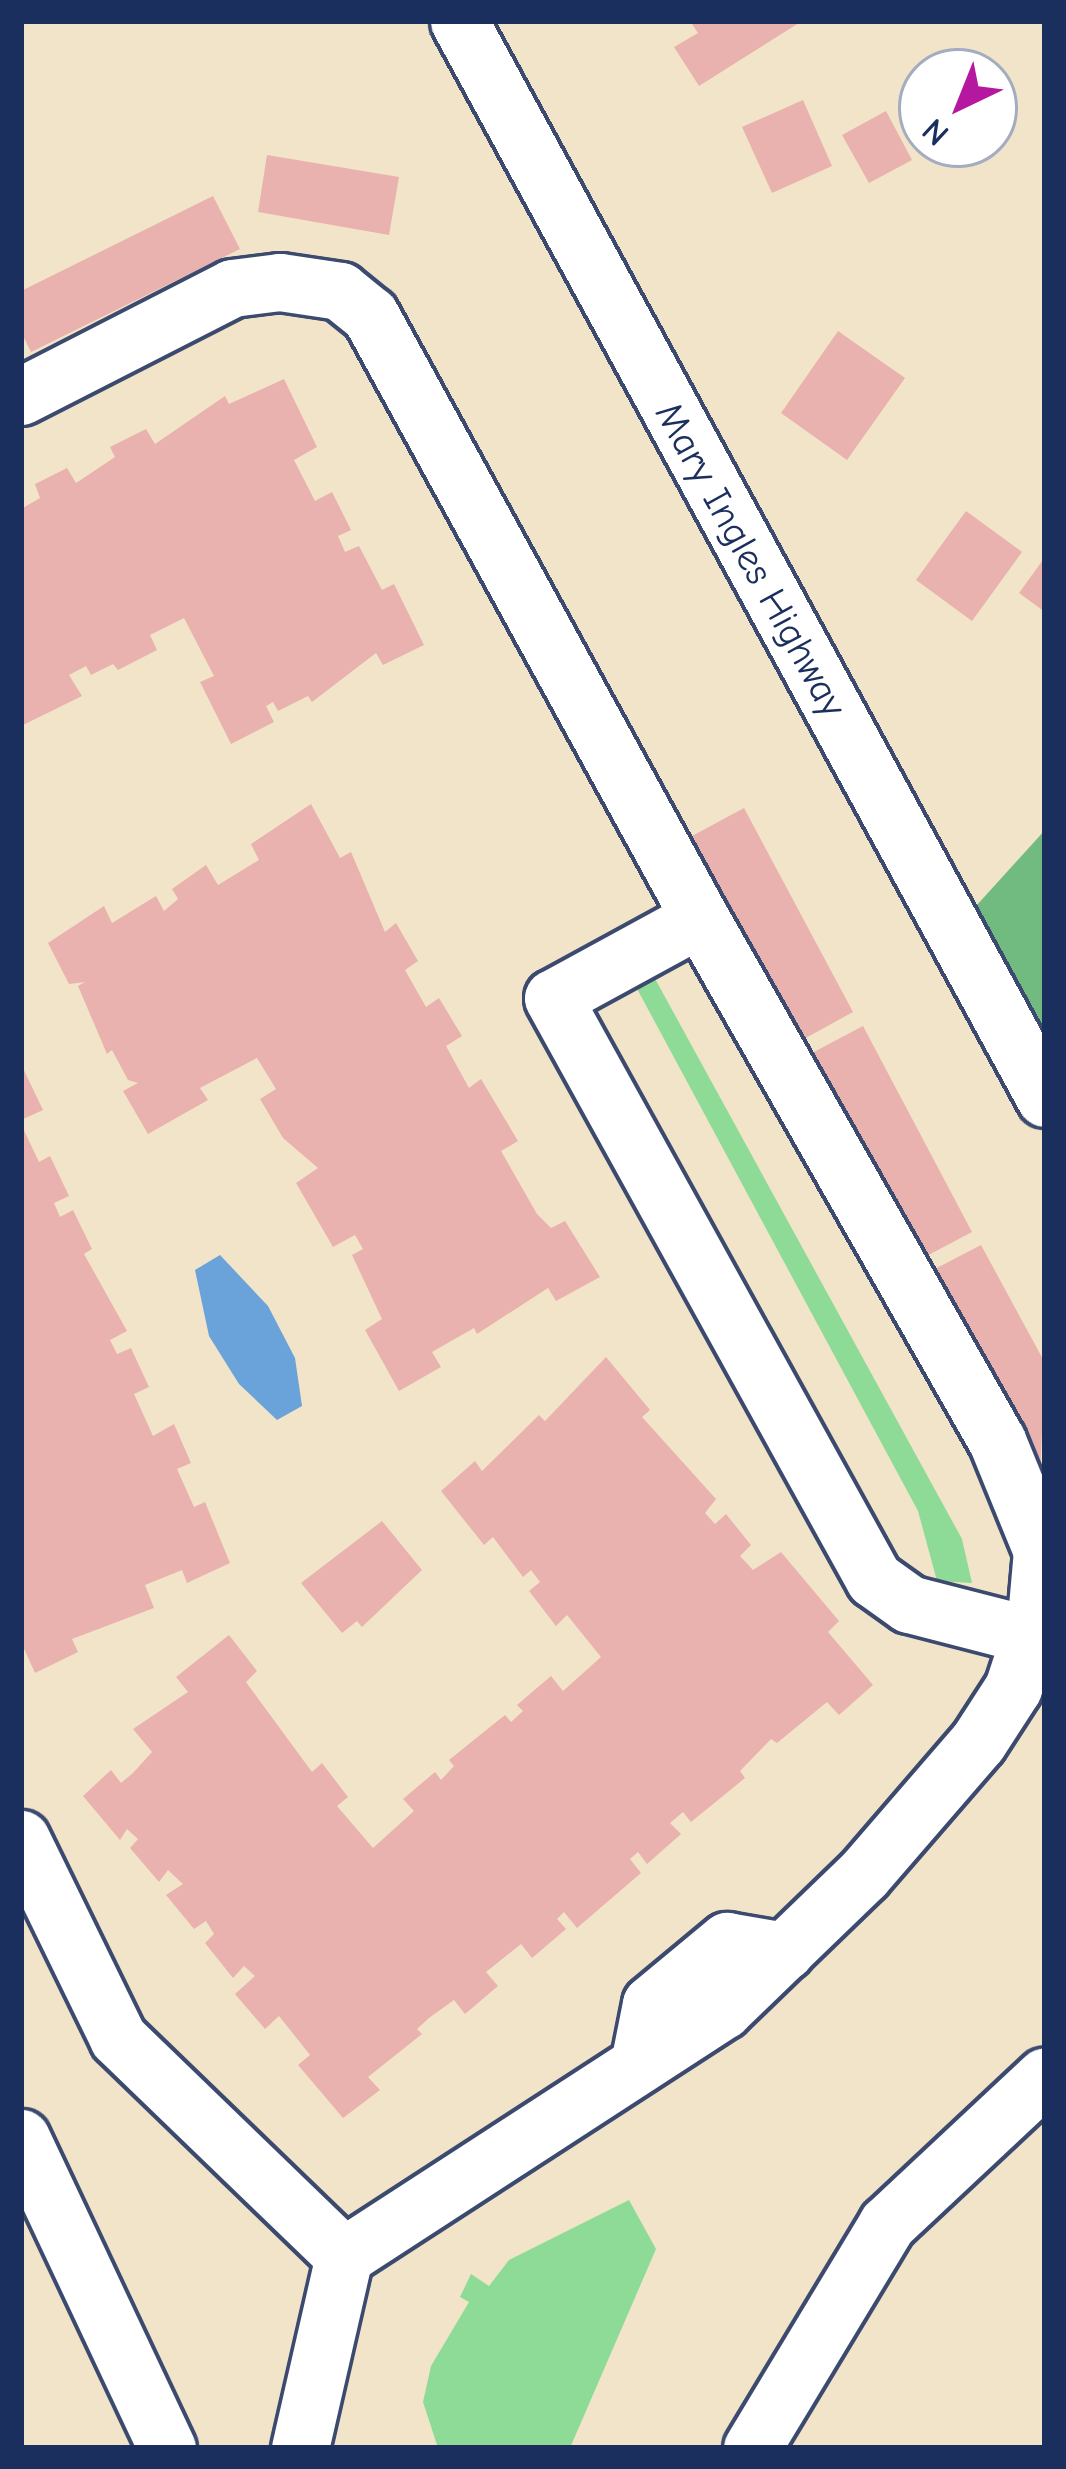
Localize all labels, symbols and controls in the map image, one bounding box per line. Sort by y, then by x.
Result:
north arrow [898,48,1018,168]
text: N [915,111,956,153]
street label: Mary Ingles Highway [644,395,856,725]

